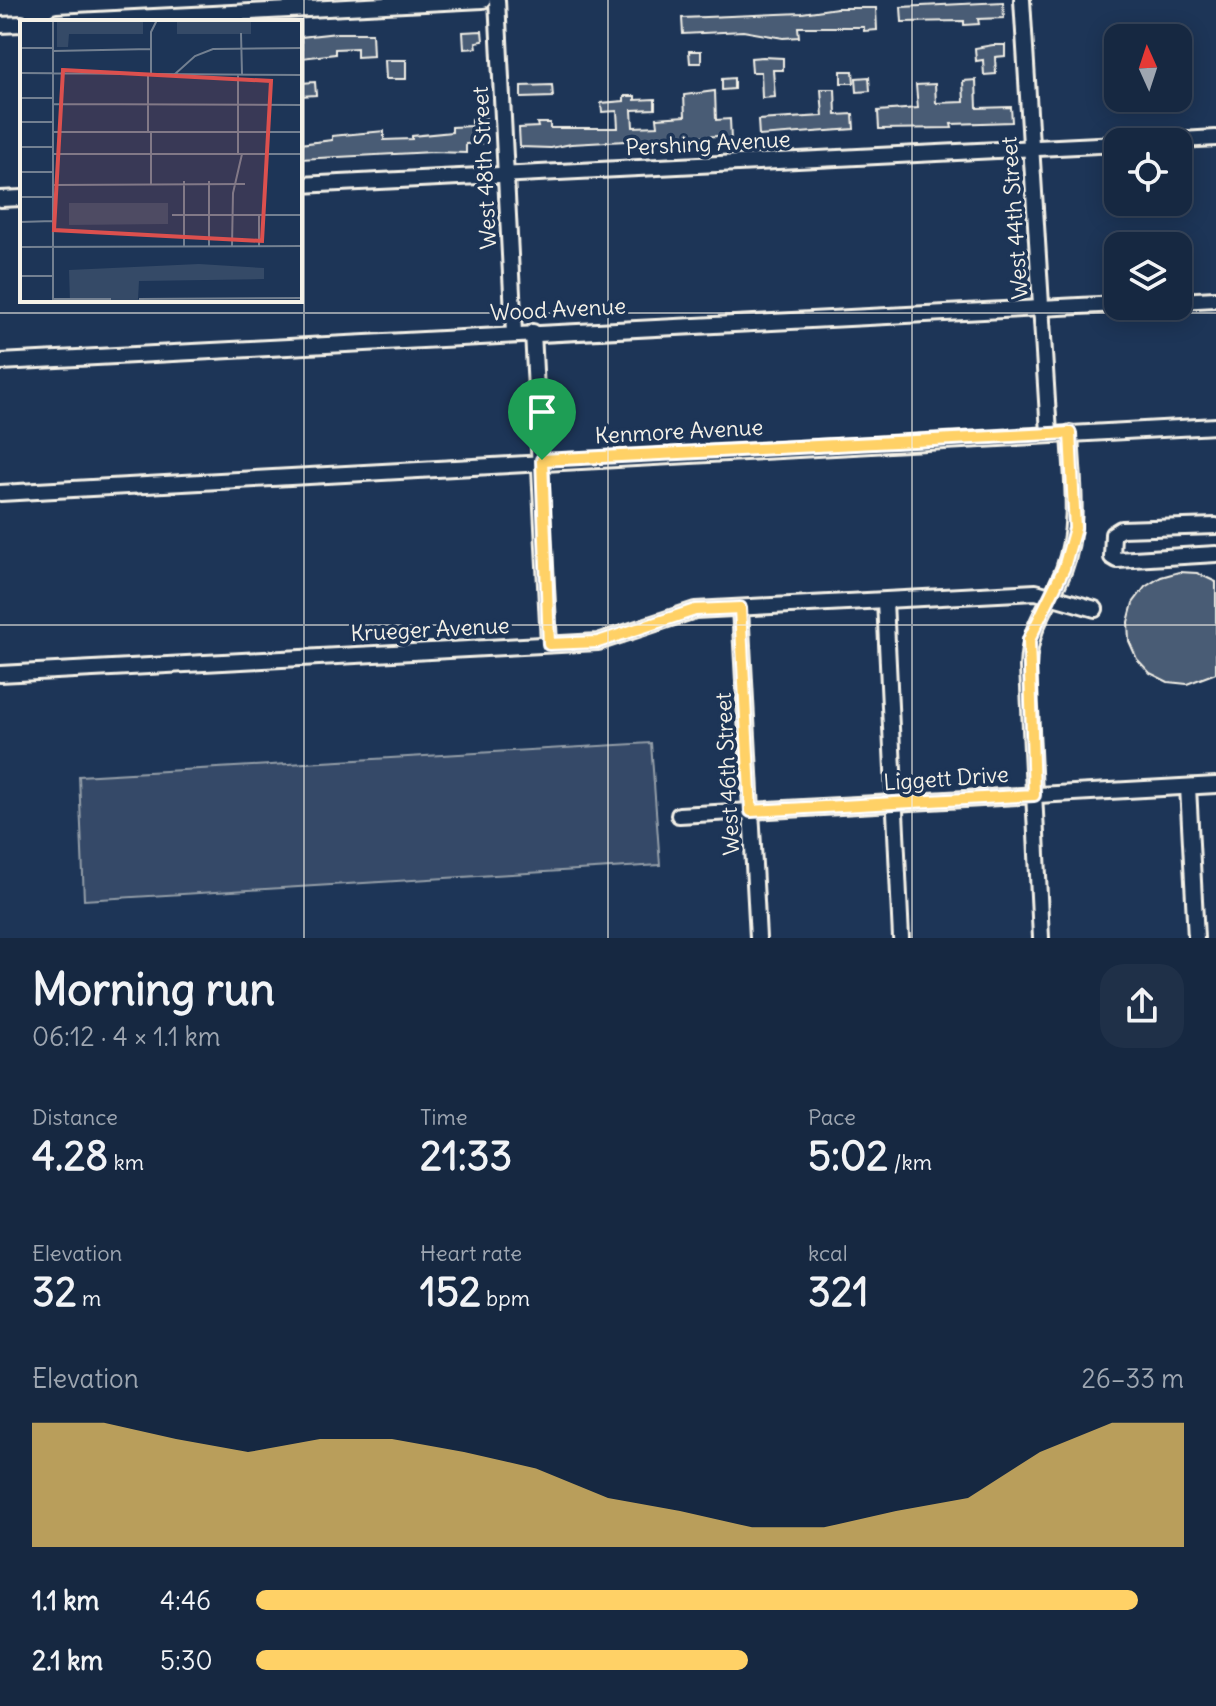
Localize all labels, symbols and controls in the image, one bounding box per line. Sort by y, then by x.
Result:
inset map [20,20,302,302]
north arrow [1104,24,1192,112]
map controls [1104,24,1192,320]
street label: West 48th Street [466,86,502,250]
street label: Pershing Avenue [625,125,791,161]
button: locate [1104,128,1192,216]
street label: West 44th Street [994,136,1034,300]
button: layers [1104,232,1192,320]
street label: Wood Avenue [489,291,627,327]
pin [508,378,576,460]
icon: arrive [520,390,564,434]
street label: Kenmore Avenue [594,413,764,449]
street label: Krueger Avenue [350,611,510,647]
street label: West 46th Street [709,692,745,856]
street label: Liggett Drive [882,760,1010,796]
text: Morning run [32,962,275,1017]
button: share [1100,964,1184,1048]
text: 06:12 · 4 × 1.1 km [32,1020,220,1053]
text: Distance [32,1103,118,1131]
text: Time [420,1103,468,1131]
text: Pace [808,1103,856,1131]
text: 4.28 [32,1131,108,1181]
text: 21:33 [420,1131,512,1181]
text: 5:02 [808,1131,888,1181]
text: km [108,1148,144,1176]
text: /km [888,1148,932,1176]
text: Elevation [32,1239,122,1267]
text: Heart rate [420,1239,522,1267]
text: kcal [808,1239,848,1267]
text: 32 [32,1267,77,1317]
text: 152 [420,1267,481,1317]
text: 321 [808,1267,869,1317]
text: m [77,1284,101,1312]
text: bpm [481,1284,530,1312]
text: Elevation [32,1362,139,1395]
text: 26–33 m [1081,1362,1184,1395]
text: 1.1 km [32,1584,99,1617]
text: 4:46 [160,1584,211,1617]
text: 2.1 km [32,1644,103,1677]
text: 5:30 [160,1644,213,1677]

